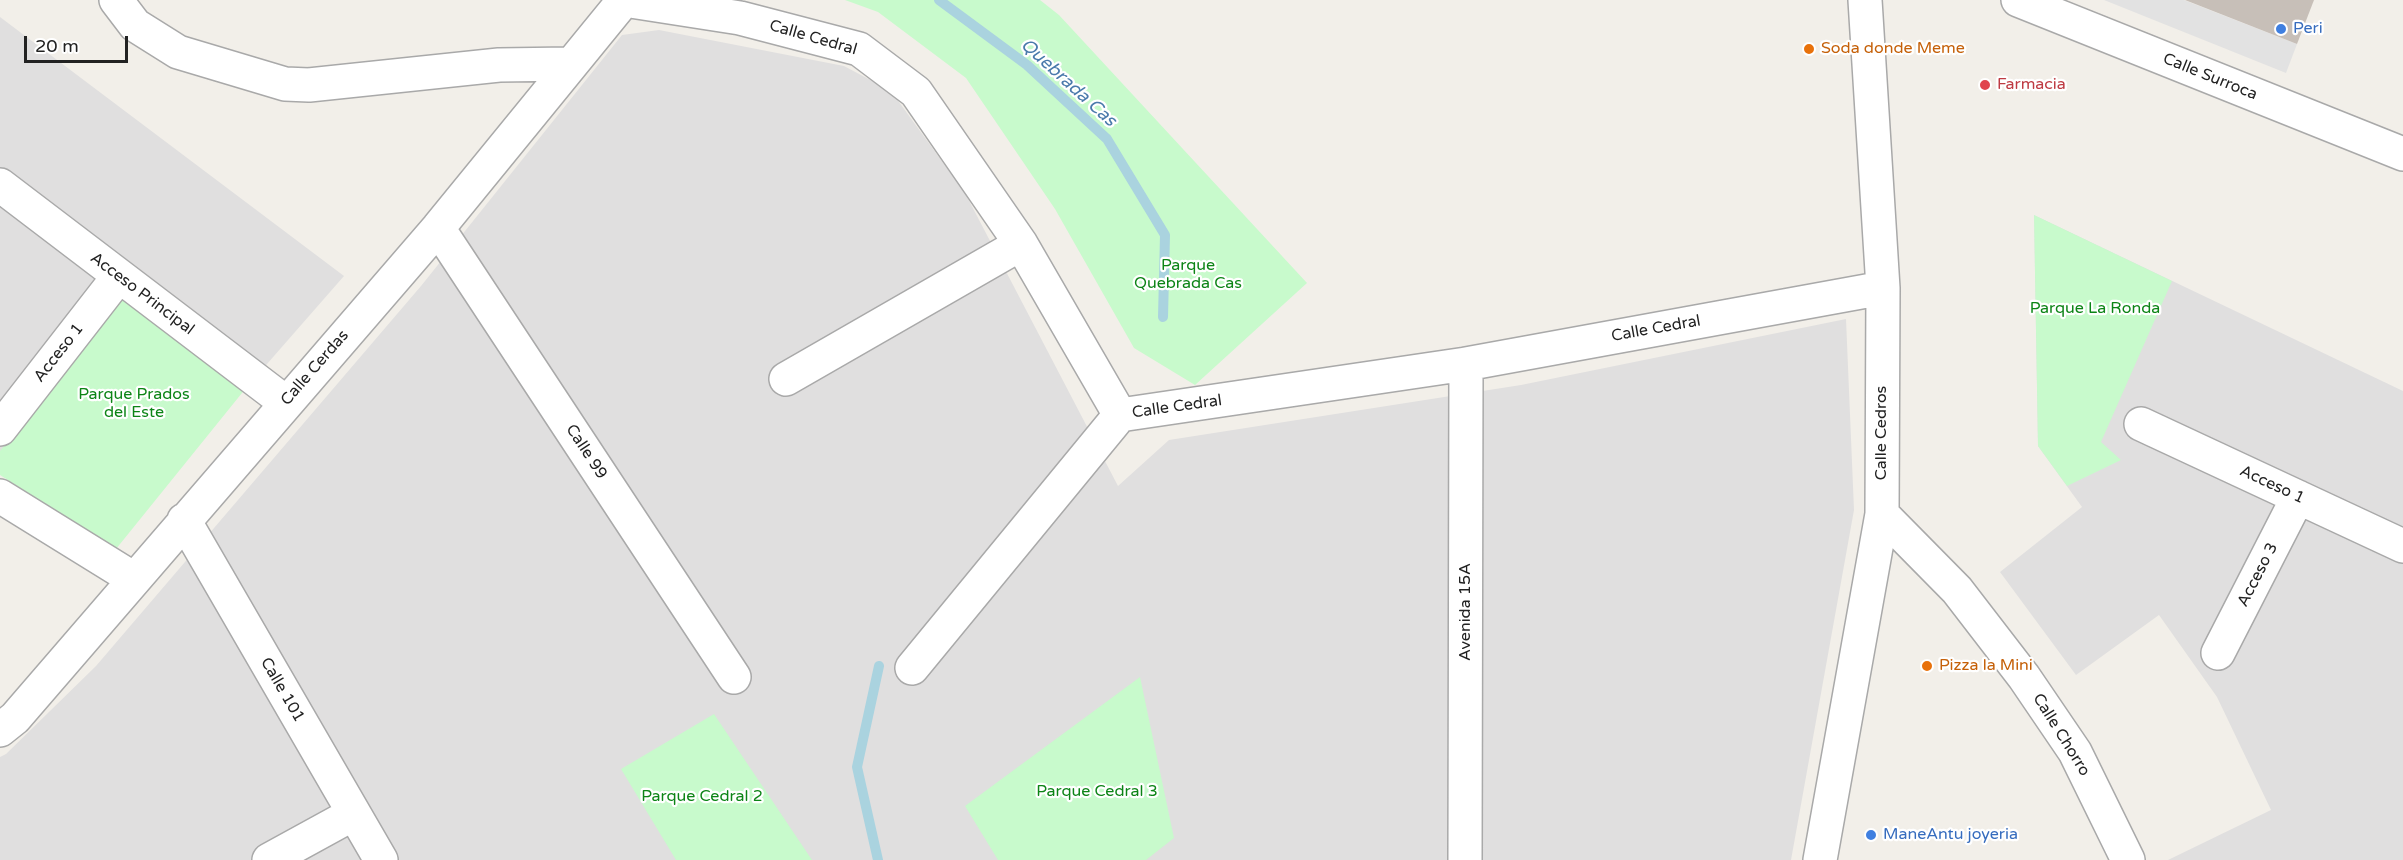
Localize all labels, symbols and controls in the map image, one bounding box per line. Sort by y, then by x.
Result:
street label: Calle Cedral [767,16,859,60]
place label: Peri [2293,19,2323,39]
marker: Peri [2274,22,2288,36]
scale bar [27,24,130,62]
water label: Quebrada Cas [1016,34,1120,132]
text: 20 m [35,35,79,57]
place label: Soda donde Meme [1821,39,1965,59]
marker: Soda donde Meme [1802,42,1816,56]
street label: Calle Surroca [2160,49,2260,105]
place label: Farmacia [1997,75,2066,95]
marker: Farmacia [1978,78,1992,92]
street label: Acceso Principal [86,249,198,339]
park label: Parque Quebrada Cas [1134,256,1242,294]
park label: Parque La Ronda [2030,299,2160,319]
street label: Calle Cedral [1610,312,1702,346]
street label: Acceso 1 [30,320,88,386]
street label: Calle Cerdas [277,326,353,410]
park label: Parque Prados del Este [78,385,190,423]
street label: Calle Cedros [1872,386,1892,480]
street label: Calle Cedral [1131,391,1223,423]
street label: Calle 99 [561,421,611,483]
street label: Acceso 1 [2237,462,2307,508]
street label: Acceso 3 [2234,540,2282,610]
street label: Avenida 15A [1456,563,1476,661]
street label: Calle 101 [256,654,308,726]
place label: Pizza la Mini [1939,656,2033,676]
marker: Pizza la Mini [1920,659,1934,673]
street label: Calle Chorro [2028,690,2094,780]
park label: Parque Cedral 3 [1036,782,1158,802]
park label: Parque Cedral 2 [641,787,763,807]
place label: ManeAntu joyeria [1883,825,2018,845]
marker: ManeAntu joyeria [1864,828,1878,842]

